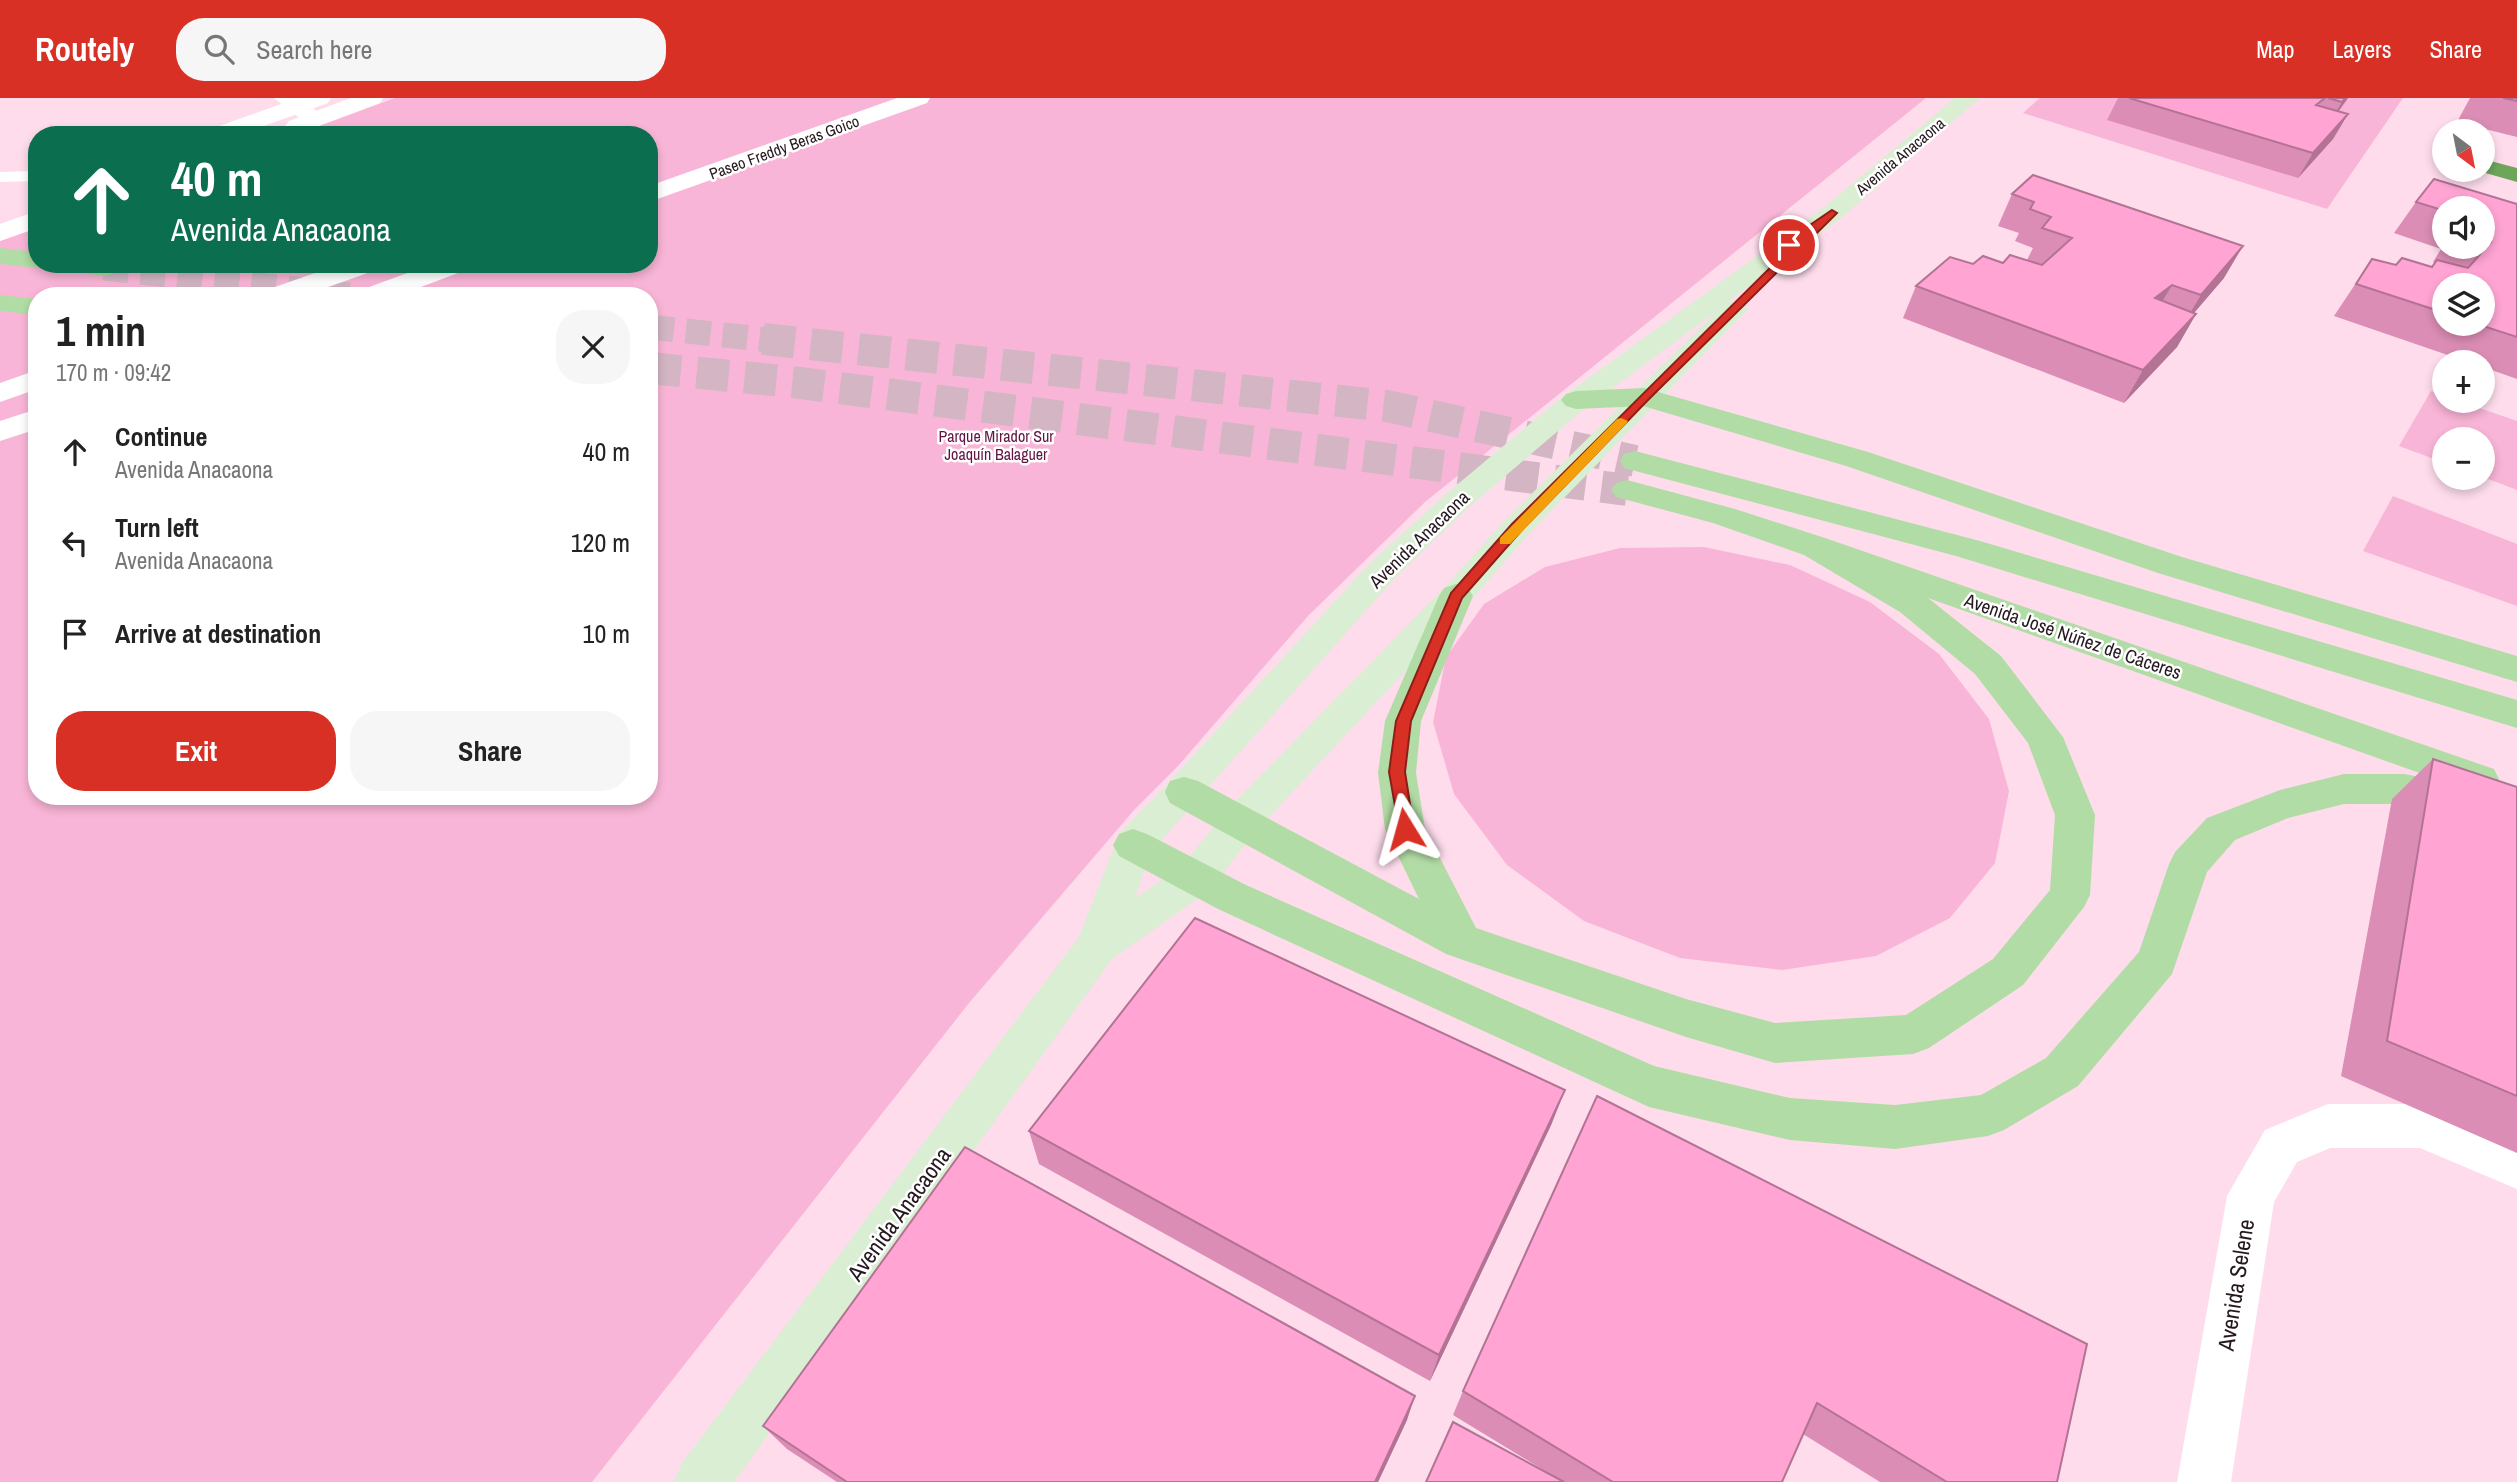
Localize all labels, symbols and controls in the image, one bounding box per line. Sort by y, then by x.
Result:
search box [176,18,666,81]
text: Routely [35,27,134,71]
icon: search [200,30,238,68]
text: Search here [256,32,372,67]
text: Map [2256,33,2294,65]
text: Layers [2332,33,2391,65]
text: Share [2429,33,2482,65]
street label: Paseo Freddy Beras Goico [706,110,862,184]
street label: Avenida Anacaona [1850,112,1950,200]
north arrow [2432,119,2496,182]
map controls [2432,119,2495,490]
text: 40 m [171,145,263,211]
icon: ahead [56,154,147,245]
button: sound [2432,196,2495,259]
text: Avenida Anacaona [171,208,391,251]
pin [1759,215,1819,275]
icon: arrive [1770,226,1808,264]
button: layers [2432,273,2495,336]
text: 1 min [56,303,146,359]
button: close [556,310,630,384]
button: + [2432,350,2495,413]
text: 170 m · 09:42 [56,357,171,388]
text: Continue [115,419,207,454]
park label: Parque Mirador Sur Joaquín Balaguer [938,425,1054,465]
button: − [2432,427,2495,490]
icon: ahead [56,433,94,471]
text: 40 m [583,434,630,469]
text: Avenida Anacaona [115,454,273,485]
street label: Avenida Anacaona [1362,484,1475,594]
text: Turn left [115,510,199,545]
icon: left [56,524,94,562]
text: 120 m [571,525,630,560]
text: Avenida Anacaona [115,545,273,576]
street label: Avenida José Núñez de Cáceres [1960,586,2185,685]
icon: arrive [56,615,94,653]
text: Arrive at destination [115,616,321,651]
text: 10 m [583,616,630,651]
button: Exit [56,711,336,791]
button: Share [350,711,630,791]
position arrow [1368,792,1442,866]
street label: Avenida Anacaona [839,1140,958,1288]
street label: Avenida Selene [2210,1217,2261,1354]

